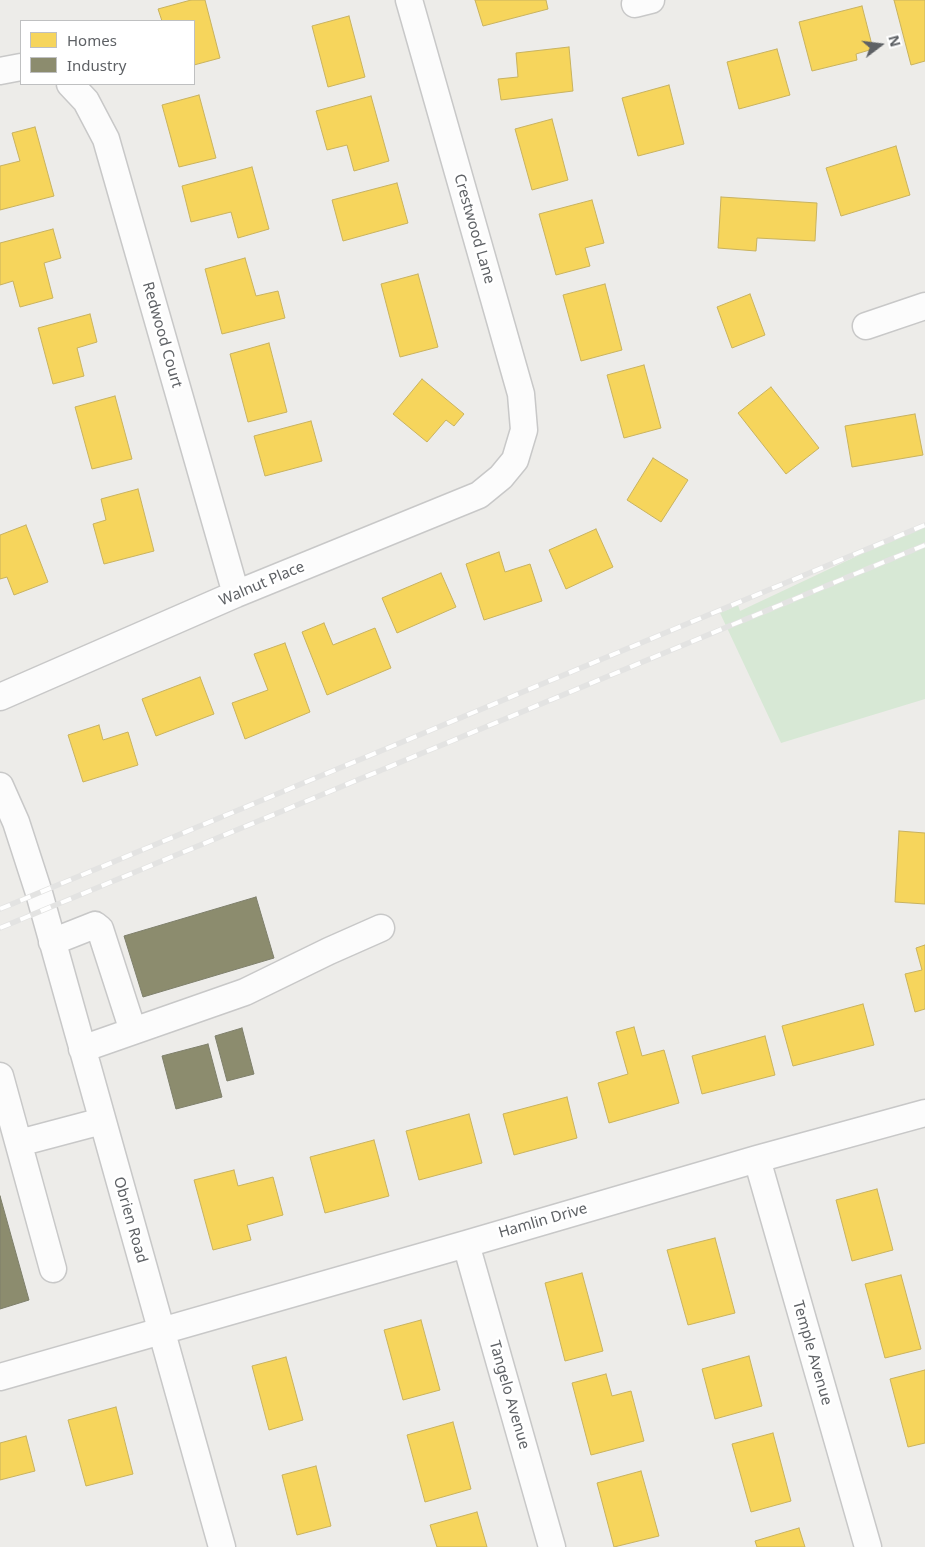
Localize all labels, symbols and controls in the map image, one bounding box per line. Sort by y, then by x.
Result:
legend [20,20,195,85]
north arrow [855,20,905,70]
text: Homes [67,30,117,50]
text: N [884,33,906,49]
text: Industry [67,55,126,75]
street label: Crestwood Lane [450,172,498,286]
street label: Redwood Court [138,280,186,390]
street label: Walnut Place [217,558,307,610]
street label: Obrien Road [109,1175,151,1265]
street label: Hamlin Drive [497,1200,589,1242]
street label: Temple Avenue [788,1299,836,1407]
street label: Tangelo Avenue [485,1339,533,1451]

